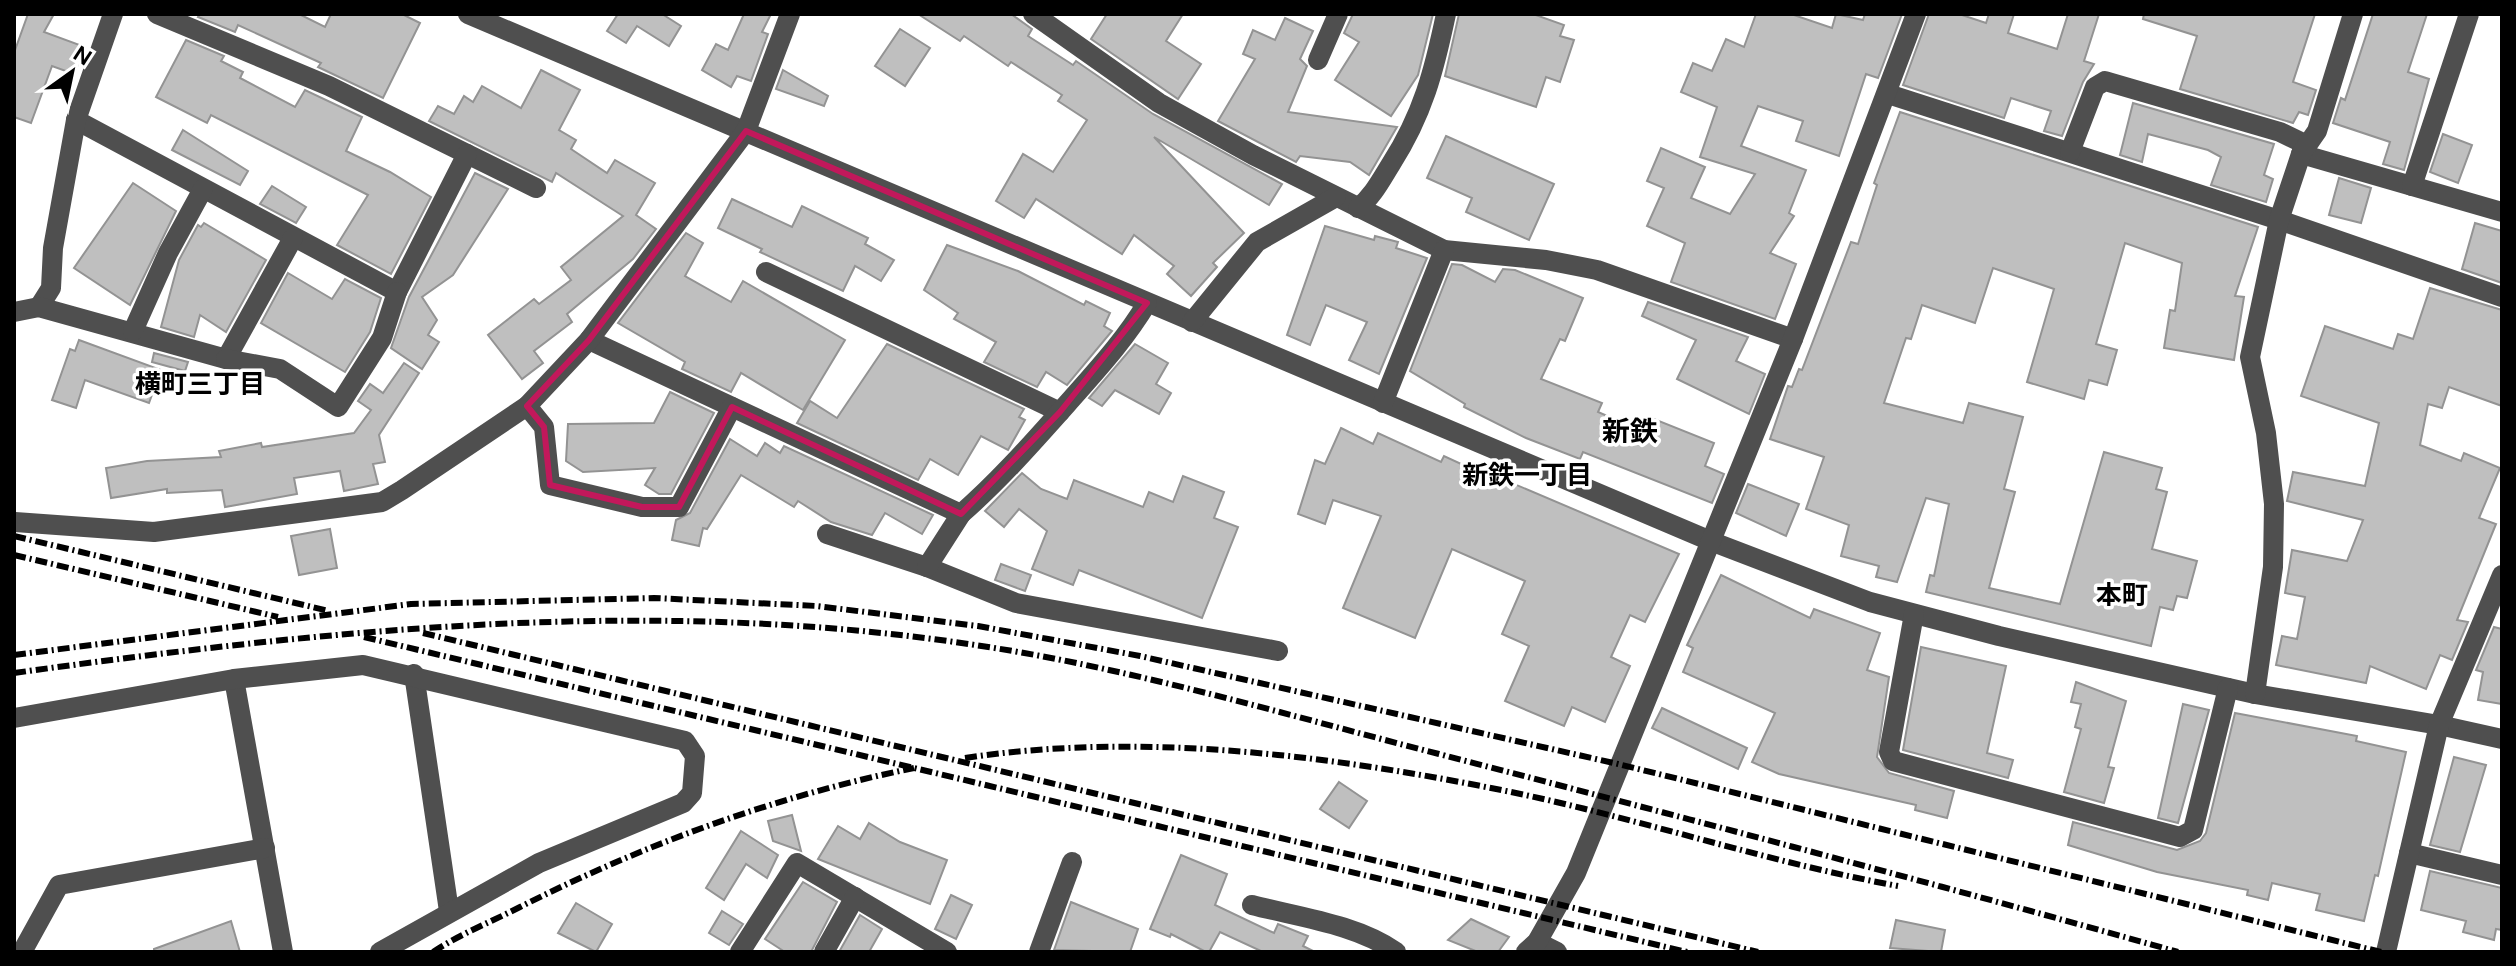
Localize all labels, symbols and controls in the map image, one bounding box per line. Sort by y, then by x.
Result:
north arrow [32,32,112,112]
text: N [68,39,97,72]
district label: 横町三丁目 [135,367,265,401]
district label: 新鉄 [1602,413,1658,450]
district label: 新鉄一丁目 [1462,458,1592,492]
district label: 本町 [2096,578,2148,612]

